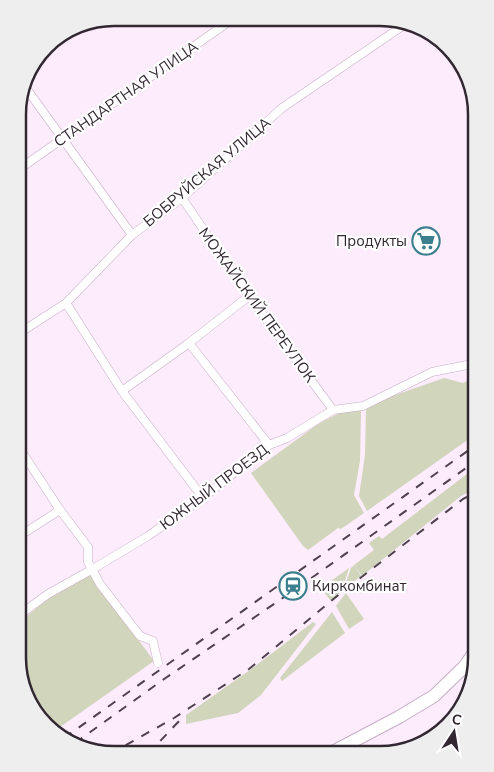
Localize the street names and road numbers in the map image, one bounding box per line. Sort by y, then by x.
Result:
street label: СТАНДАРТНАЯ УЛИЦА [50,36,202,151]
street label: БОБРУЙСКАЯ УЛИЦА [139,113,275,231]
street label: МОЖАЙСКИЙ ПЕРЕУЛОК [194,224,320,387]
street label: ЮЖНЫЙ ПРОЕЗД [156,439,273,534]

